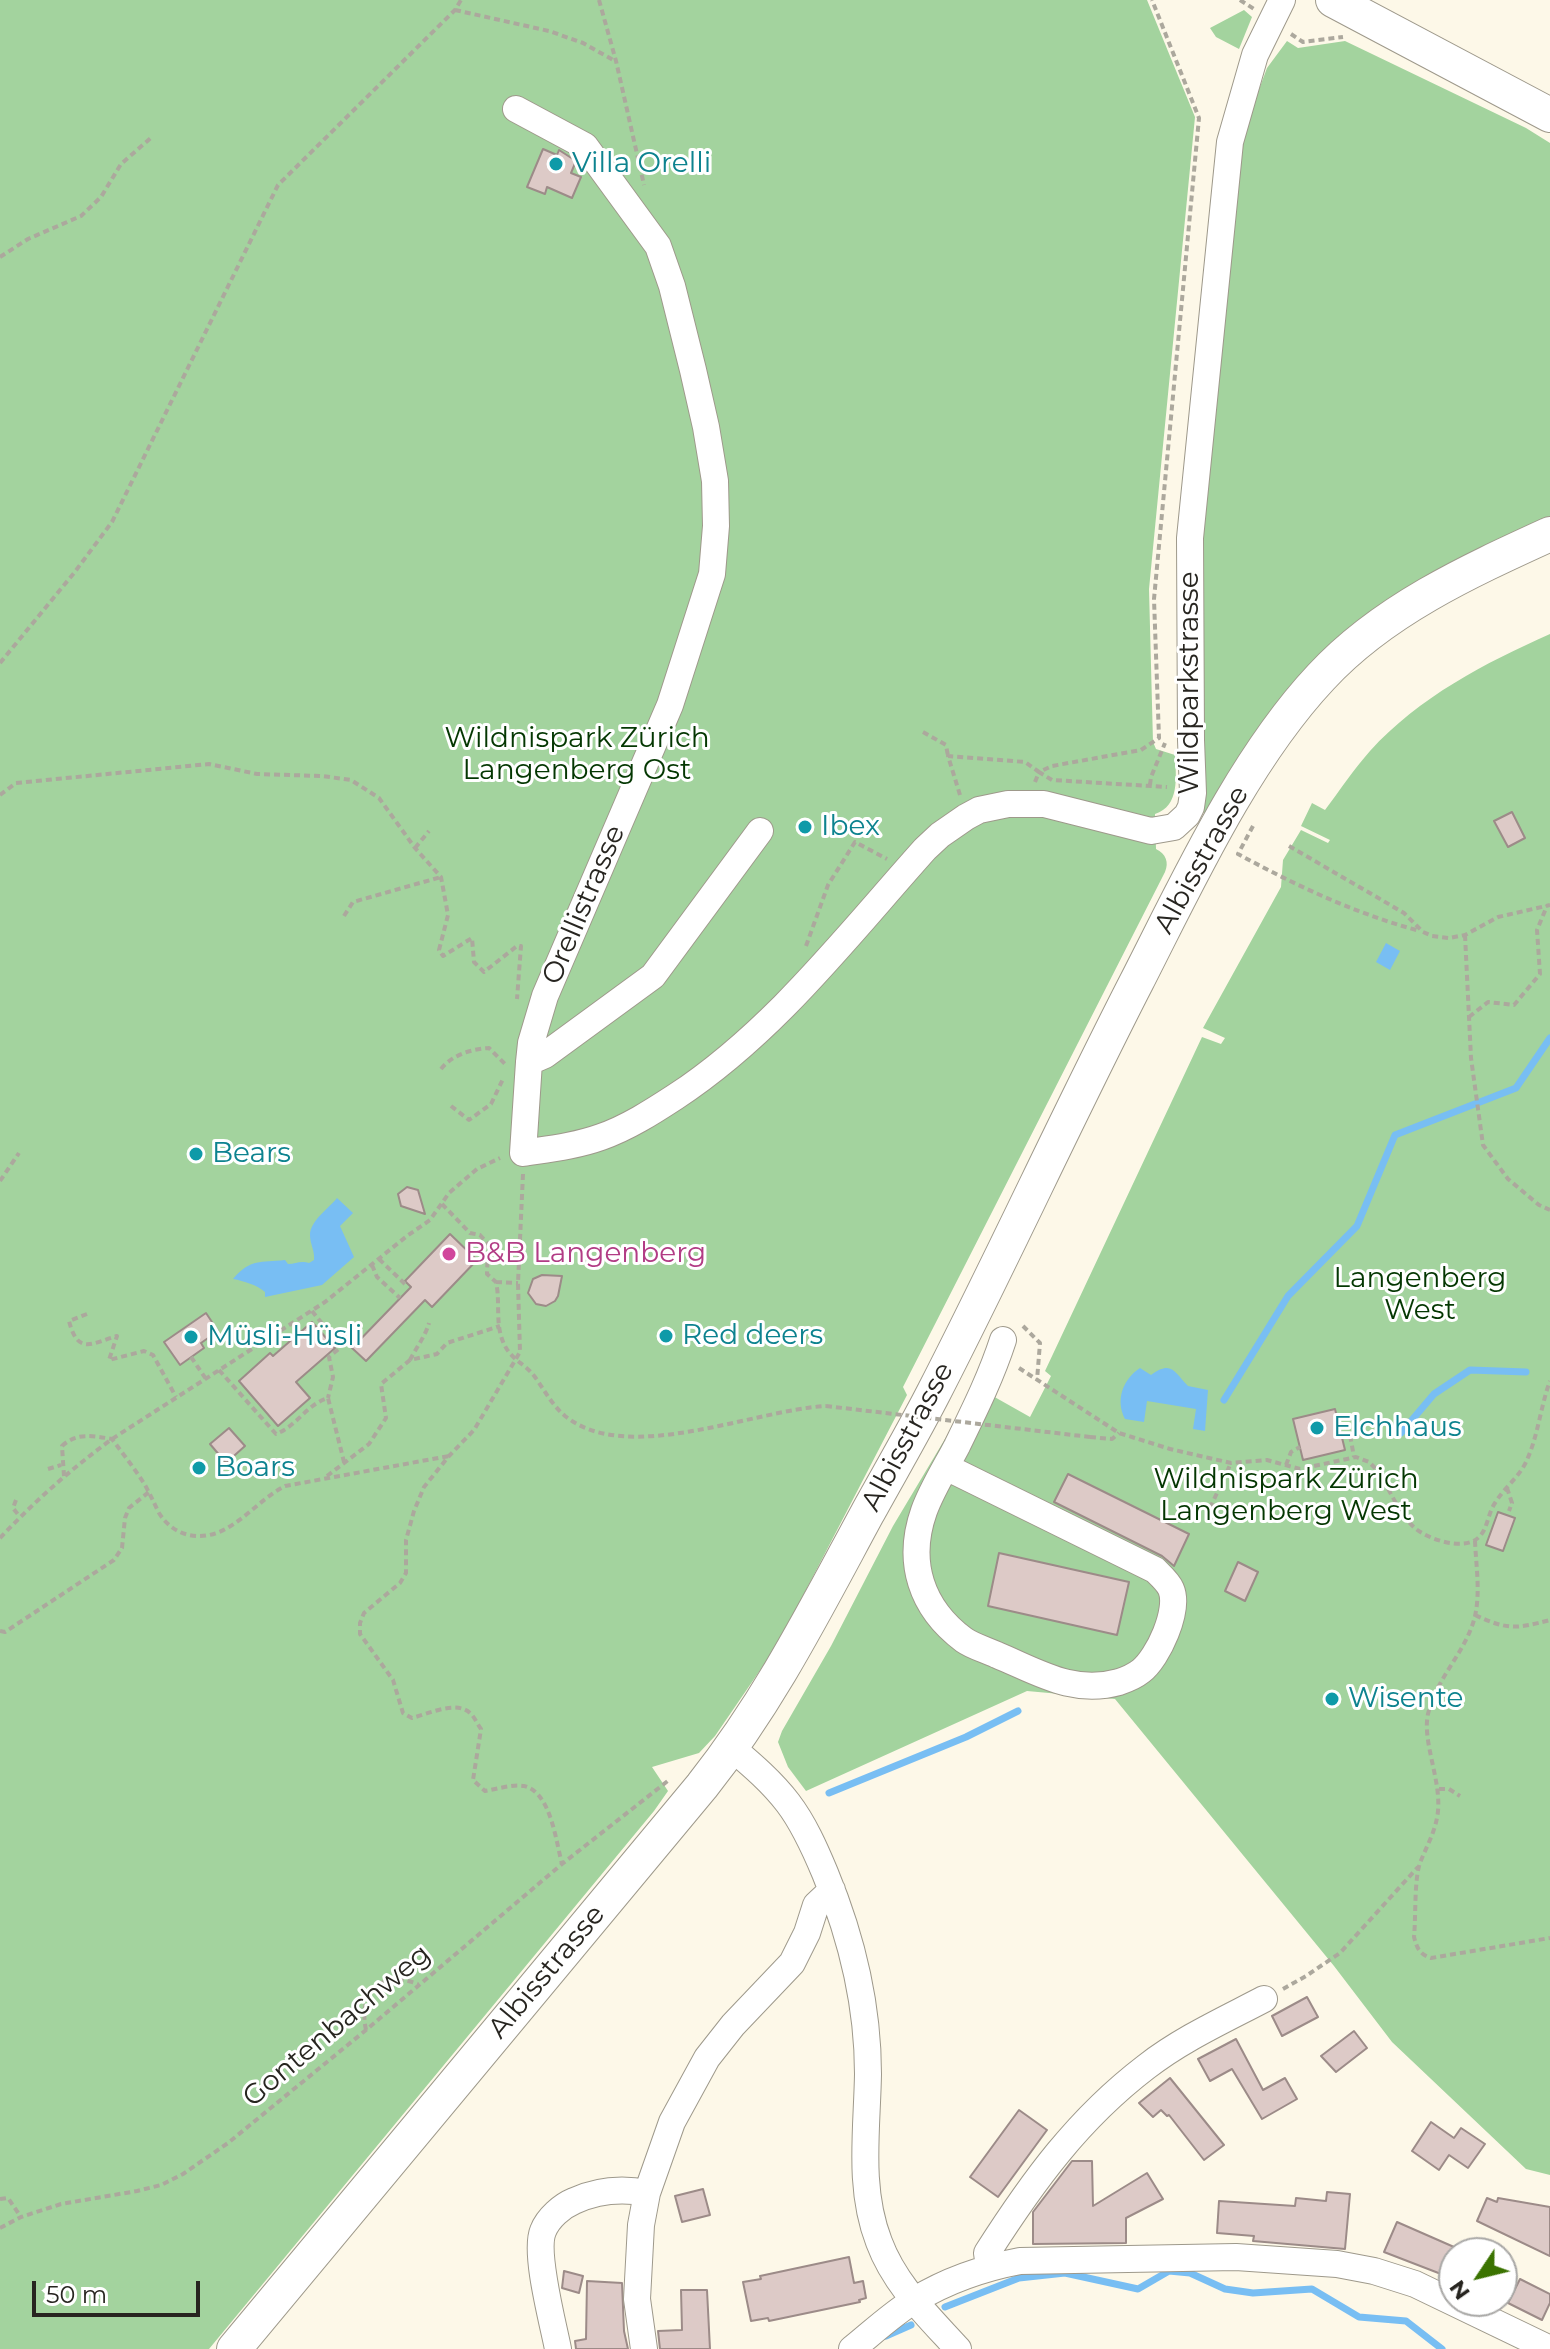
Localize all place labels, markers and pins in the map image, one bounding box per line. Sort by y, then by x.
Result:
place label: Villa Orelli [572,147,711,181]
marker: Villa Orelli [547,155,565,173]
place label: Ibex [821,810,880,844]
marker: Ibex [796,818,814,836]
place label: Bears [212,1137,291,1171]
marker: Bears [187,1145,205,1163]
place label: B&B Langenberg [465,1237,706,1271]
marker: B&B Langenberg [440,1245,458,1263]
place label: Red deers [682,1319,823,1353]
place label: Müsli-Hüsli [207,1320,362,1354]
marker: Red deers [657,1327,675,1345]
marker: Müsli-Hüsli [182,1328,200,1346]
place label: Elchhaus [1333,1411,1462,1445]
marker: Elchhaus [1308,1419,1326,1437]
place label: Boars [215,1451,295,1485]
marker: Boars [190,1459,208,1477]
place label: Wisente [1348,1682,1463,1716]
marker: Wisente [1323,1690,1341,1708]

